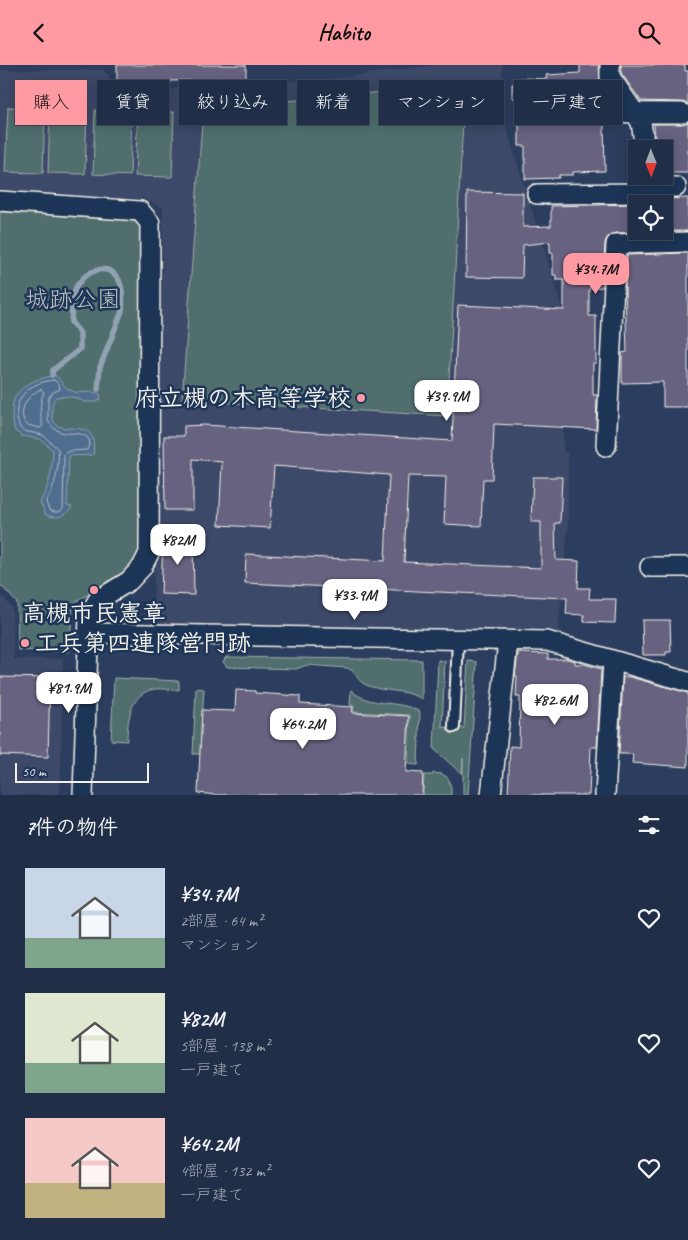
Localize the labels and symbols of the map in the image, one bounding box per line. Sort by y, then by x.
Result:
north arrow [628,140,672,185]
pin: ¥34.7M [555,253,637,295]
park label: 城跡公園 [25,284,121,314]
pin: ¥39.9M [406,379,488,422]
place label: 府立槻の木高等学校 [135,383,351,413]
marker: 府立槻の木高等学校 [355,392,367,404]
pin: ¥82M [148,523,208,566]
pin: ¥33.9M [314,579,396,621]
marker: 高槻市民憲章 [88,584,100,596]
place label: 高槻市民憲章 [22,598,166,628]
place label: 工兵第四連隊営門跡 [35,628,251,658]
marker: 工兵第四連隊営門跡 [19,637,31,649]
pin: ¥81.9M [28,671,110,714]
pin: ¥82.6M [514,683,596,726]
pin: ¥64.2M [262,707,344,750]
scale bar [15,760,149,783]

